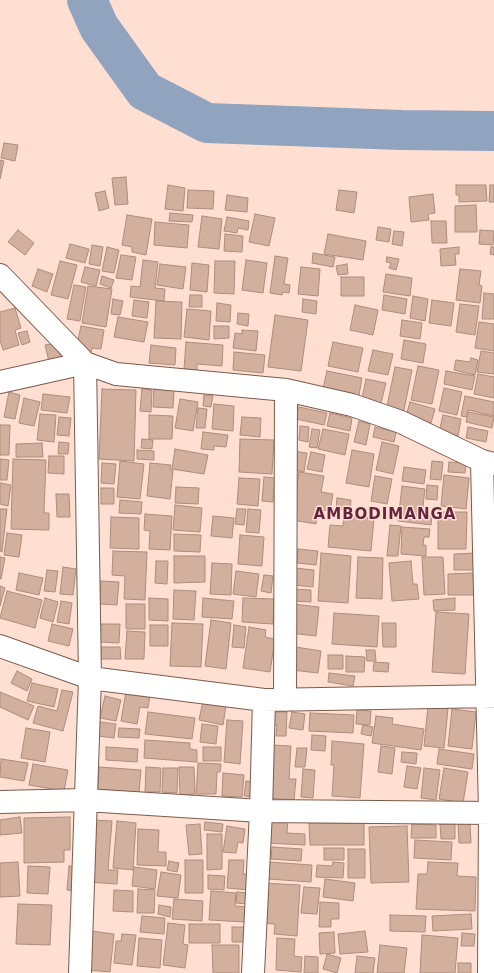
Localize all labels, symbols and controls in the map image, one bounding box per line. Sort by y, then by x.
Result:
district label: AMBODIMANGA [314,506,456,524]

